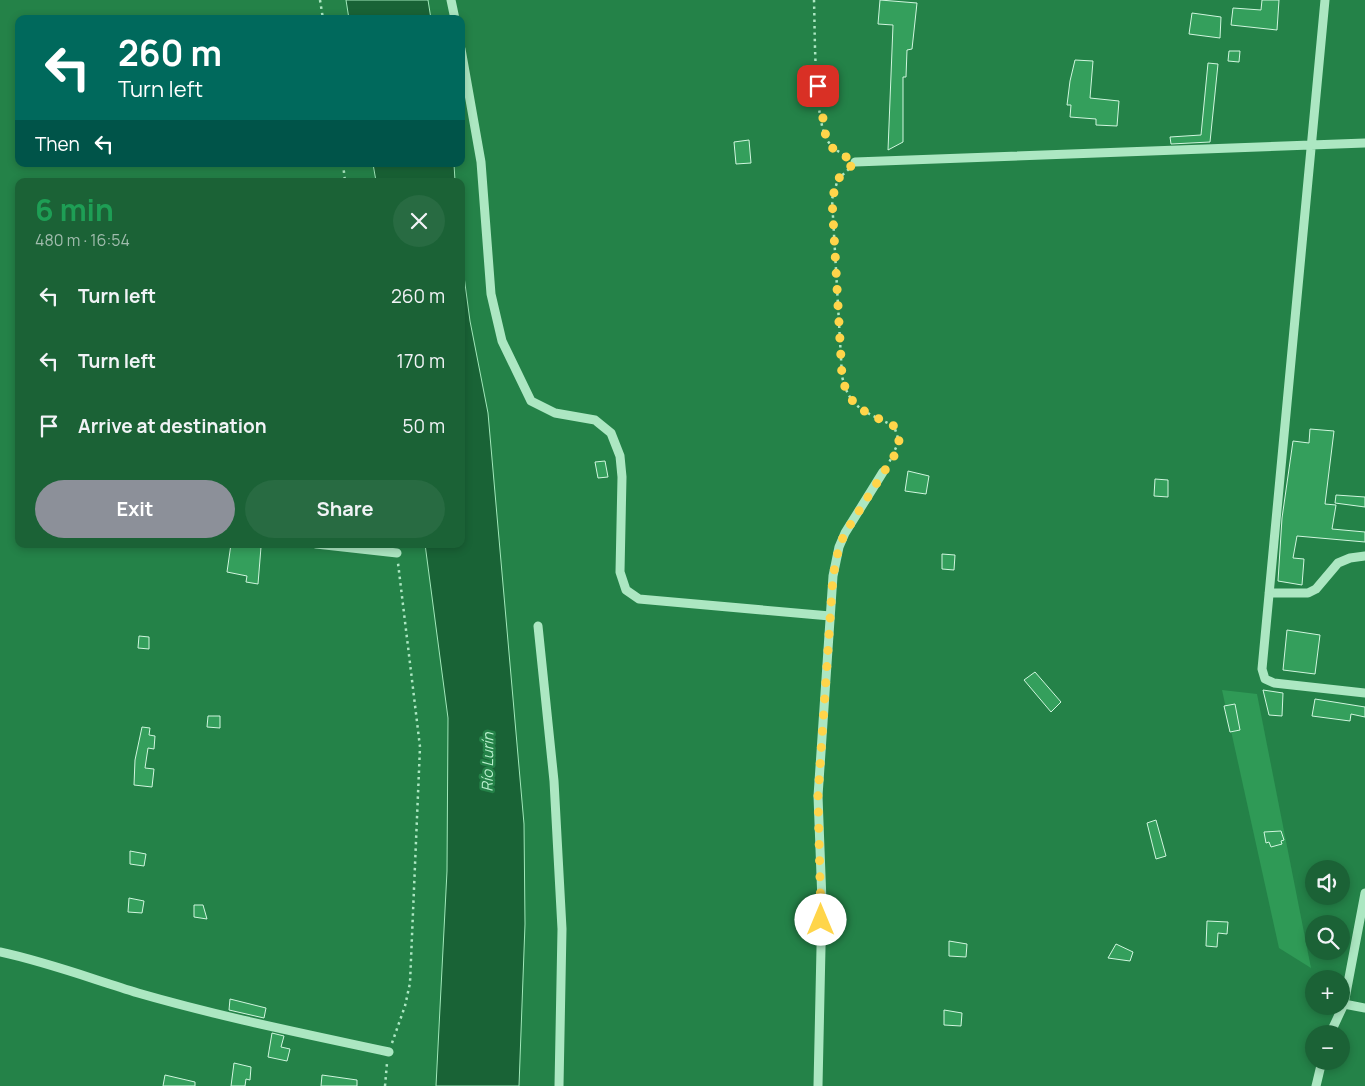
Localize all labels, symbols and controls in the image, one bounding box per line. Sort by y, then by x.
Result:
text: 260 m [118,29,222,77]
icon: left [35,35,100,100]
pin [797,65,839,107]
icon: arrive [804,72,832,100]
text: Turn left [118,74,203,104]
icon: left [90,130,118,158]
text: Then [35,131,80,157]
text: 6 min [35,189,114,230]
button: close [393,195,445,247]
text: 480 m · 16:54 [35,229,130,251]
icon: left [35,282,63,310]
text: Turn left [78,283,156,309]
text: 260 m [391,283,445,309]
icon: left [35,347,63,375]
text: Turn left [78,348,156,374]
text: 170 m [397,348,445,374]
icon: arrive [35,412,63,440]
text: Arrive at destination [78,413,267,439]
text: 50 m [403,413,445,439]
button: Exit [35,480,235,538]
button: Share [245,480,445,538]
water label: Río Lurín [476,731,499,792]
map controls [1305,860,1350,1070]
button: sound [1305,860,1350,905]
position arrow [794,893,846,945]
button: search [1305,915,1350,960]
button: + [1305,970,1350,1015]
button: − [1305,1025,1350,1070]

